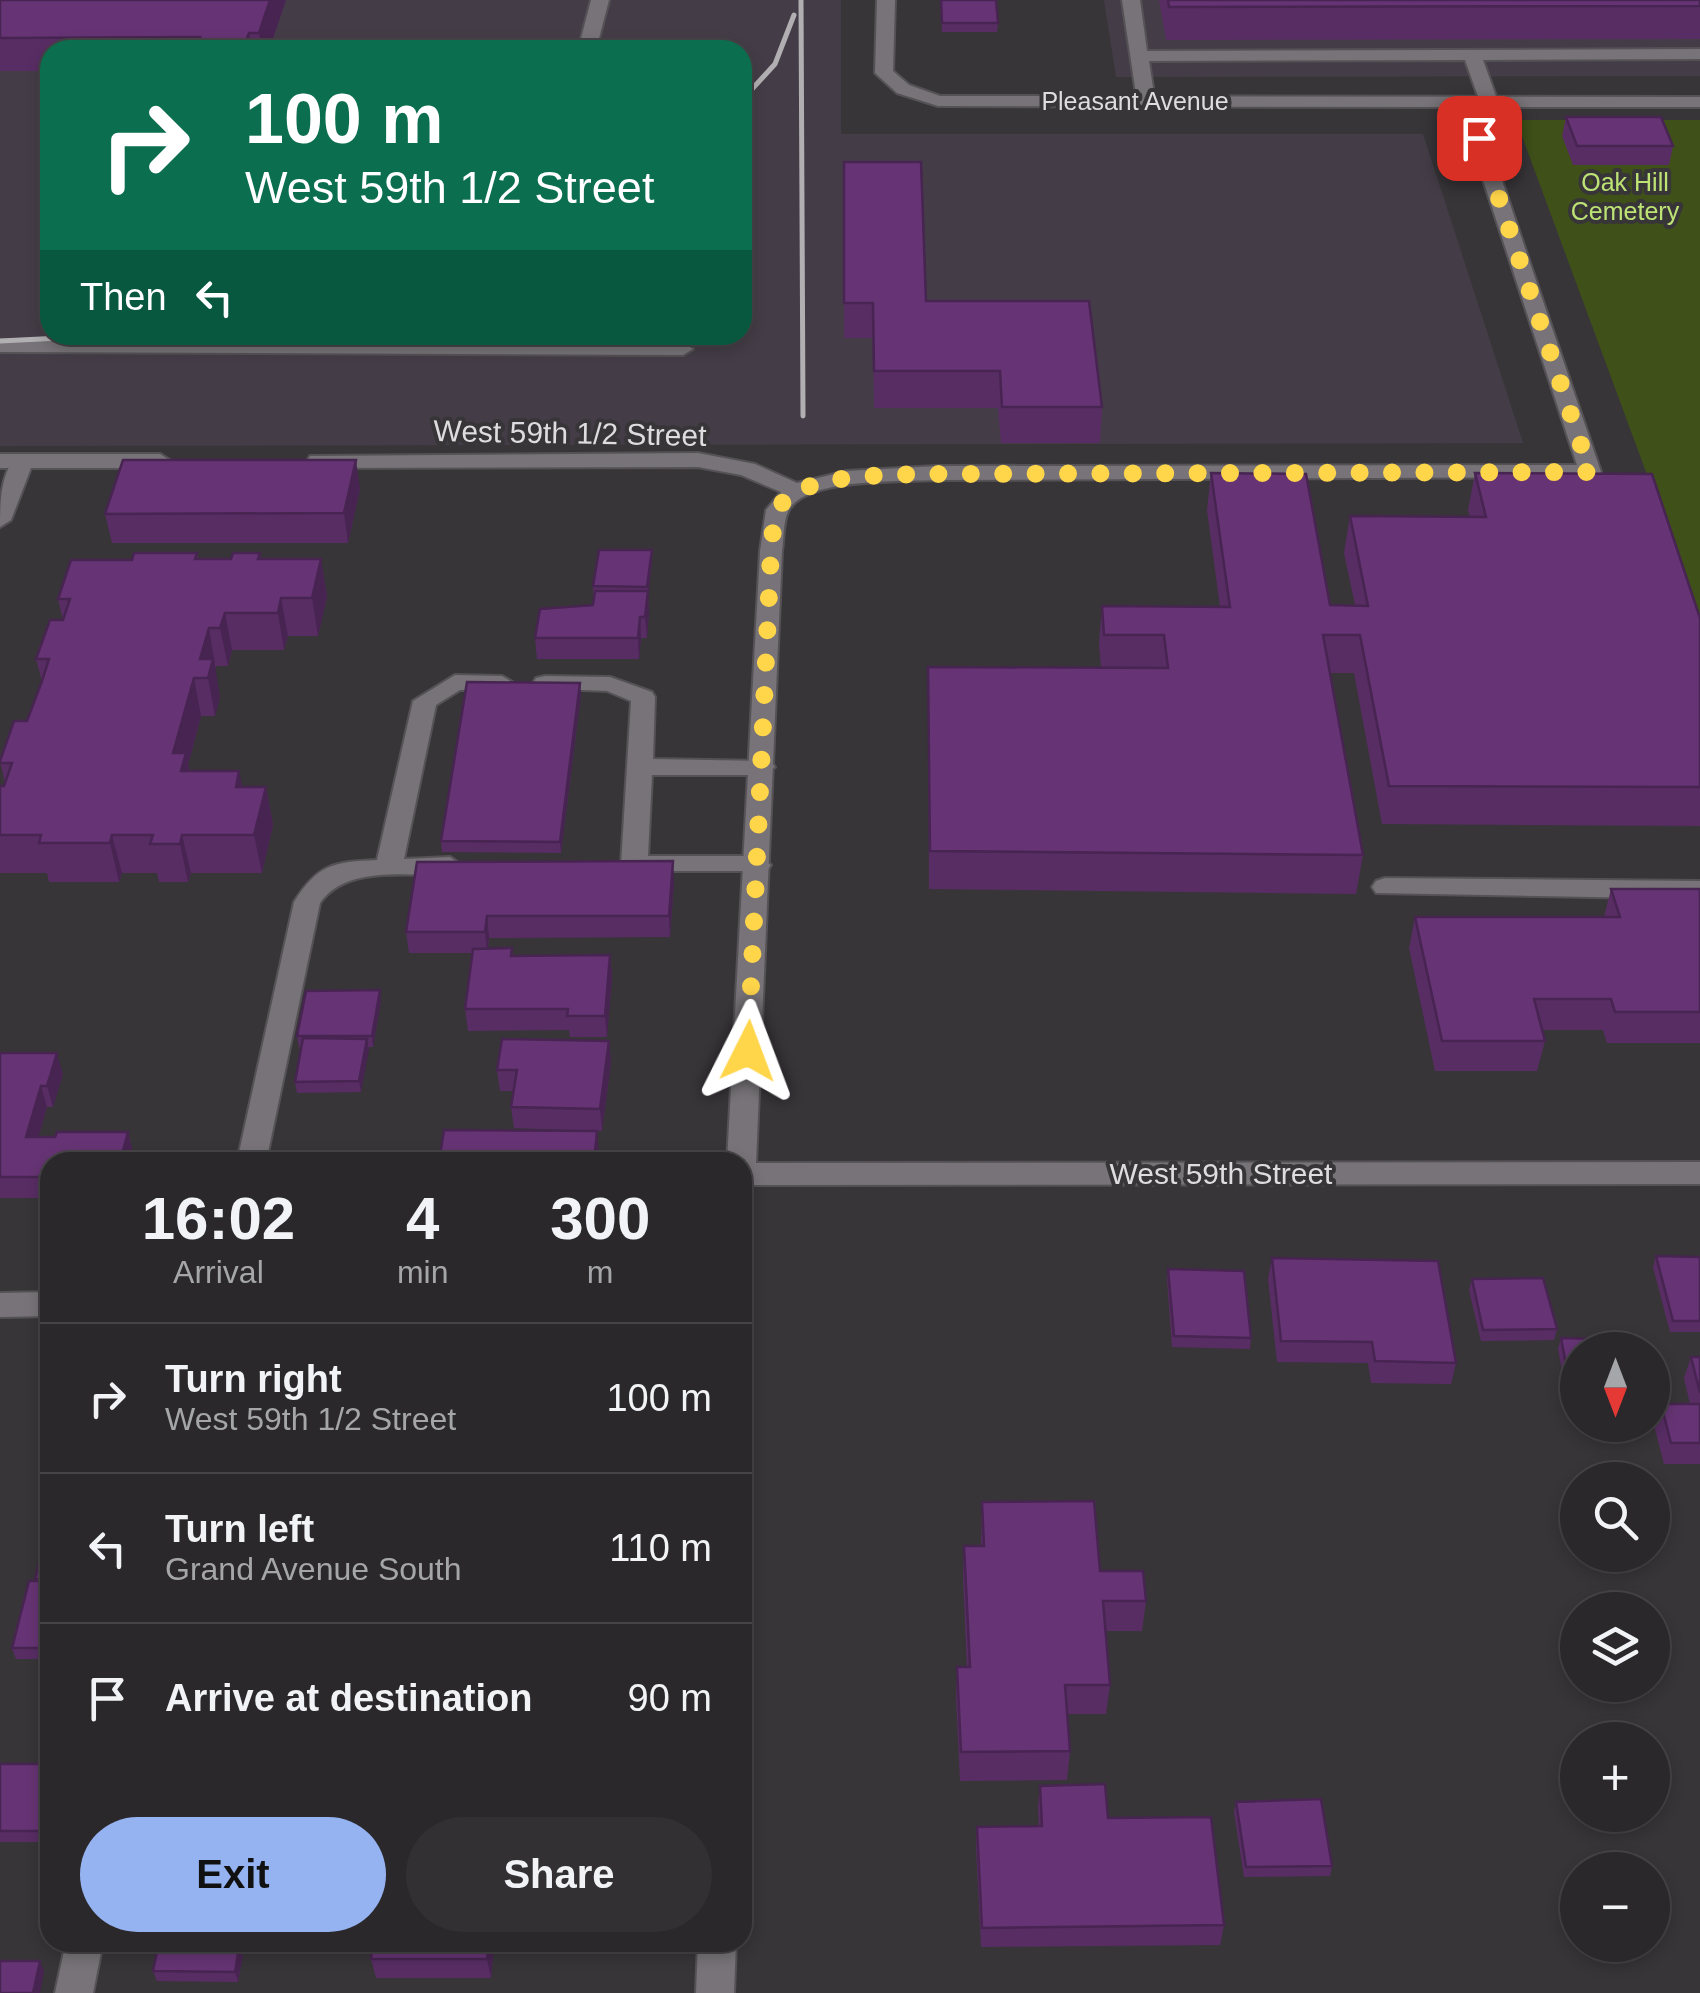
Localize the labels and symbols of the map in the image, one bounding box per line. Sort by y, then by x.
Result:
street label: Pleasant Avenue [1041,87,1229,115]
pin [1437,96,1522,181]
park label: Oak Hill Cemetery [1571,168,1680,225]
street label: West 59th 1/2 Street [433,414,707,452]
position arrow [696,999,800,1103]
street label: West 59th Street [1110,1157,1333,1190]
north arrow [1560,1332,1670,1442]

